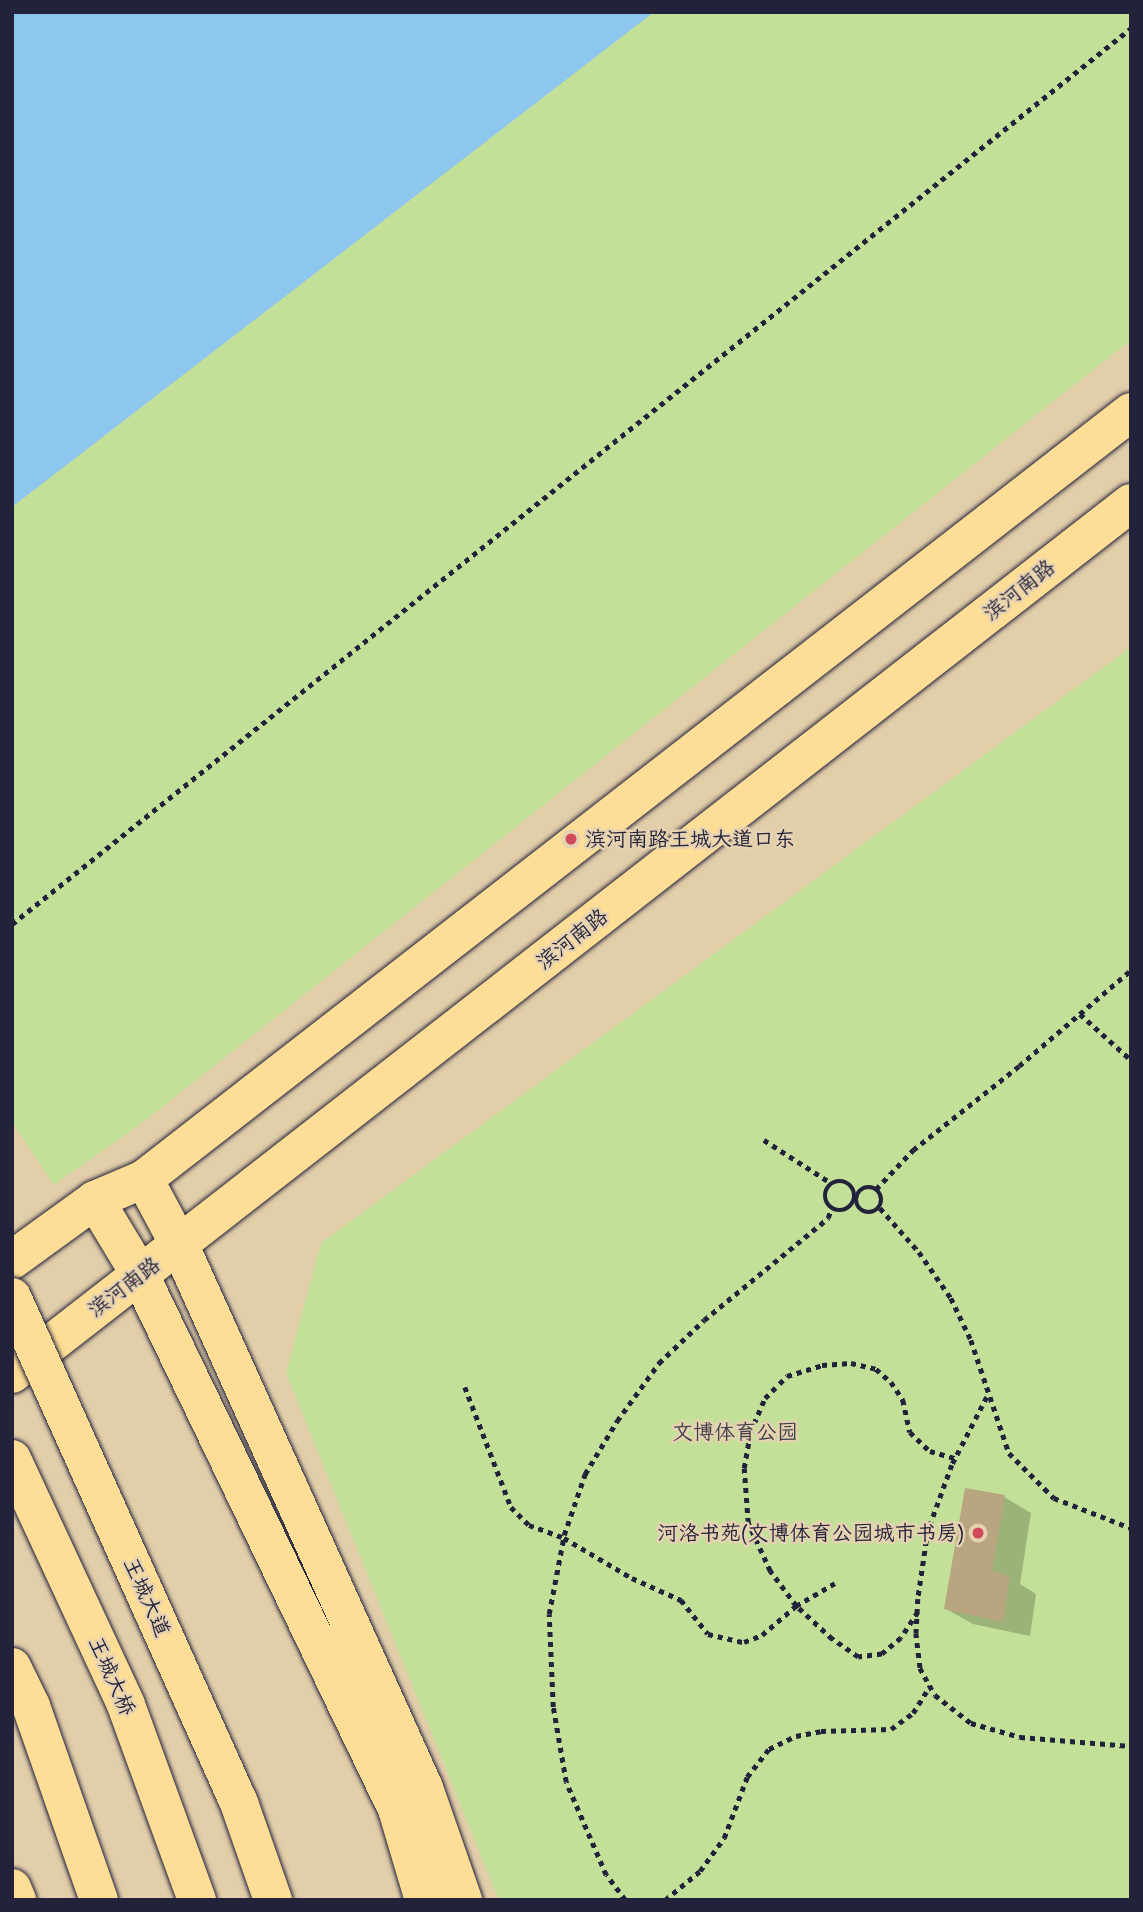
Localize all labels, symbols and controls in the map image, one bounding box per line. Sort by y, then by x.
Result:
street label: 滨河南路 [978,554,1060,626]
place label: 滨河南路王城大道口东 [585,826,795,852]
marker: 滨河南路王城大道口东 [563,831,579,847]
street label: 滨河南路 [531,903,613,975]
street label: 滨河南路 [83,1252,165,1322]
park label: 文博体育公园 [672,1419,798,1445]
place label: 河洛书苑(文博体育公园城市书房) [657,1520,964,1546]
marker: 河洛书苑(文博体育公园城市书房) [970,1525,986,1541]
street label: 王城大道 [118,1554,176,1640]
street label: 王城大桥 [83,1633,141,1719]

